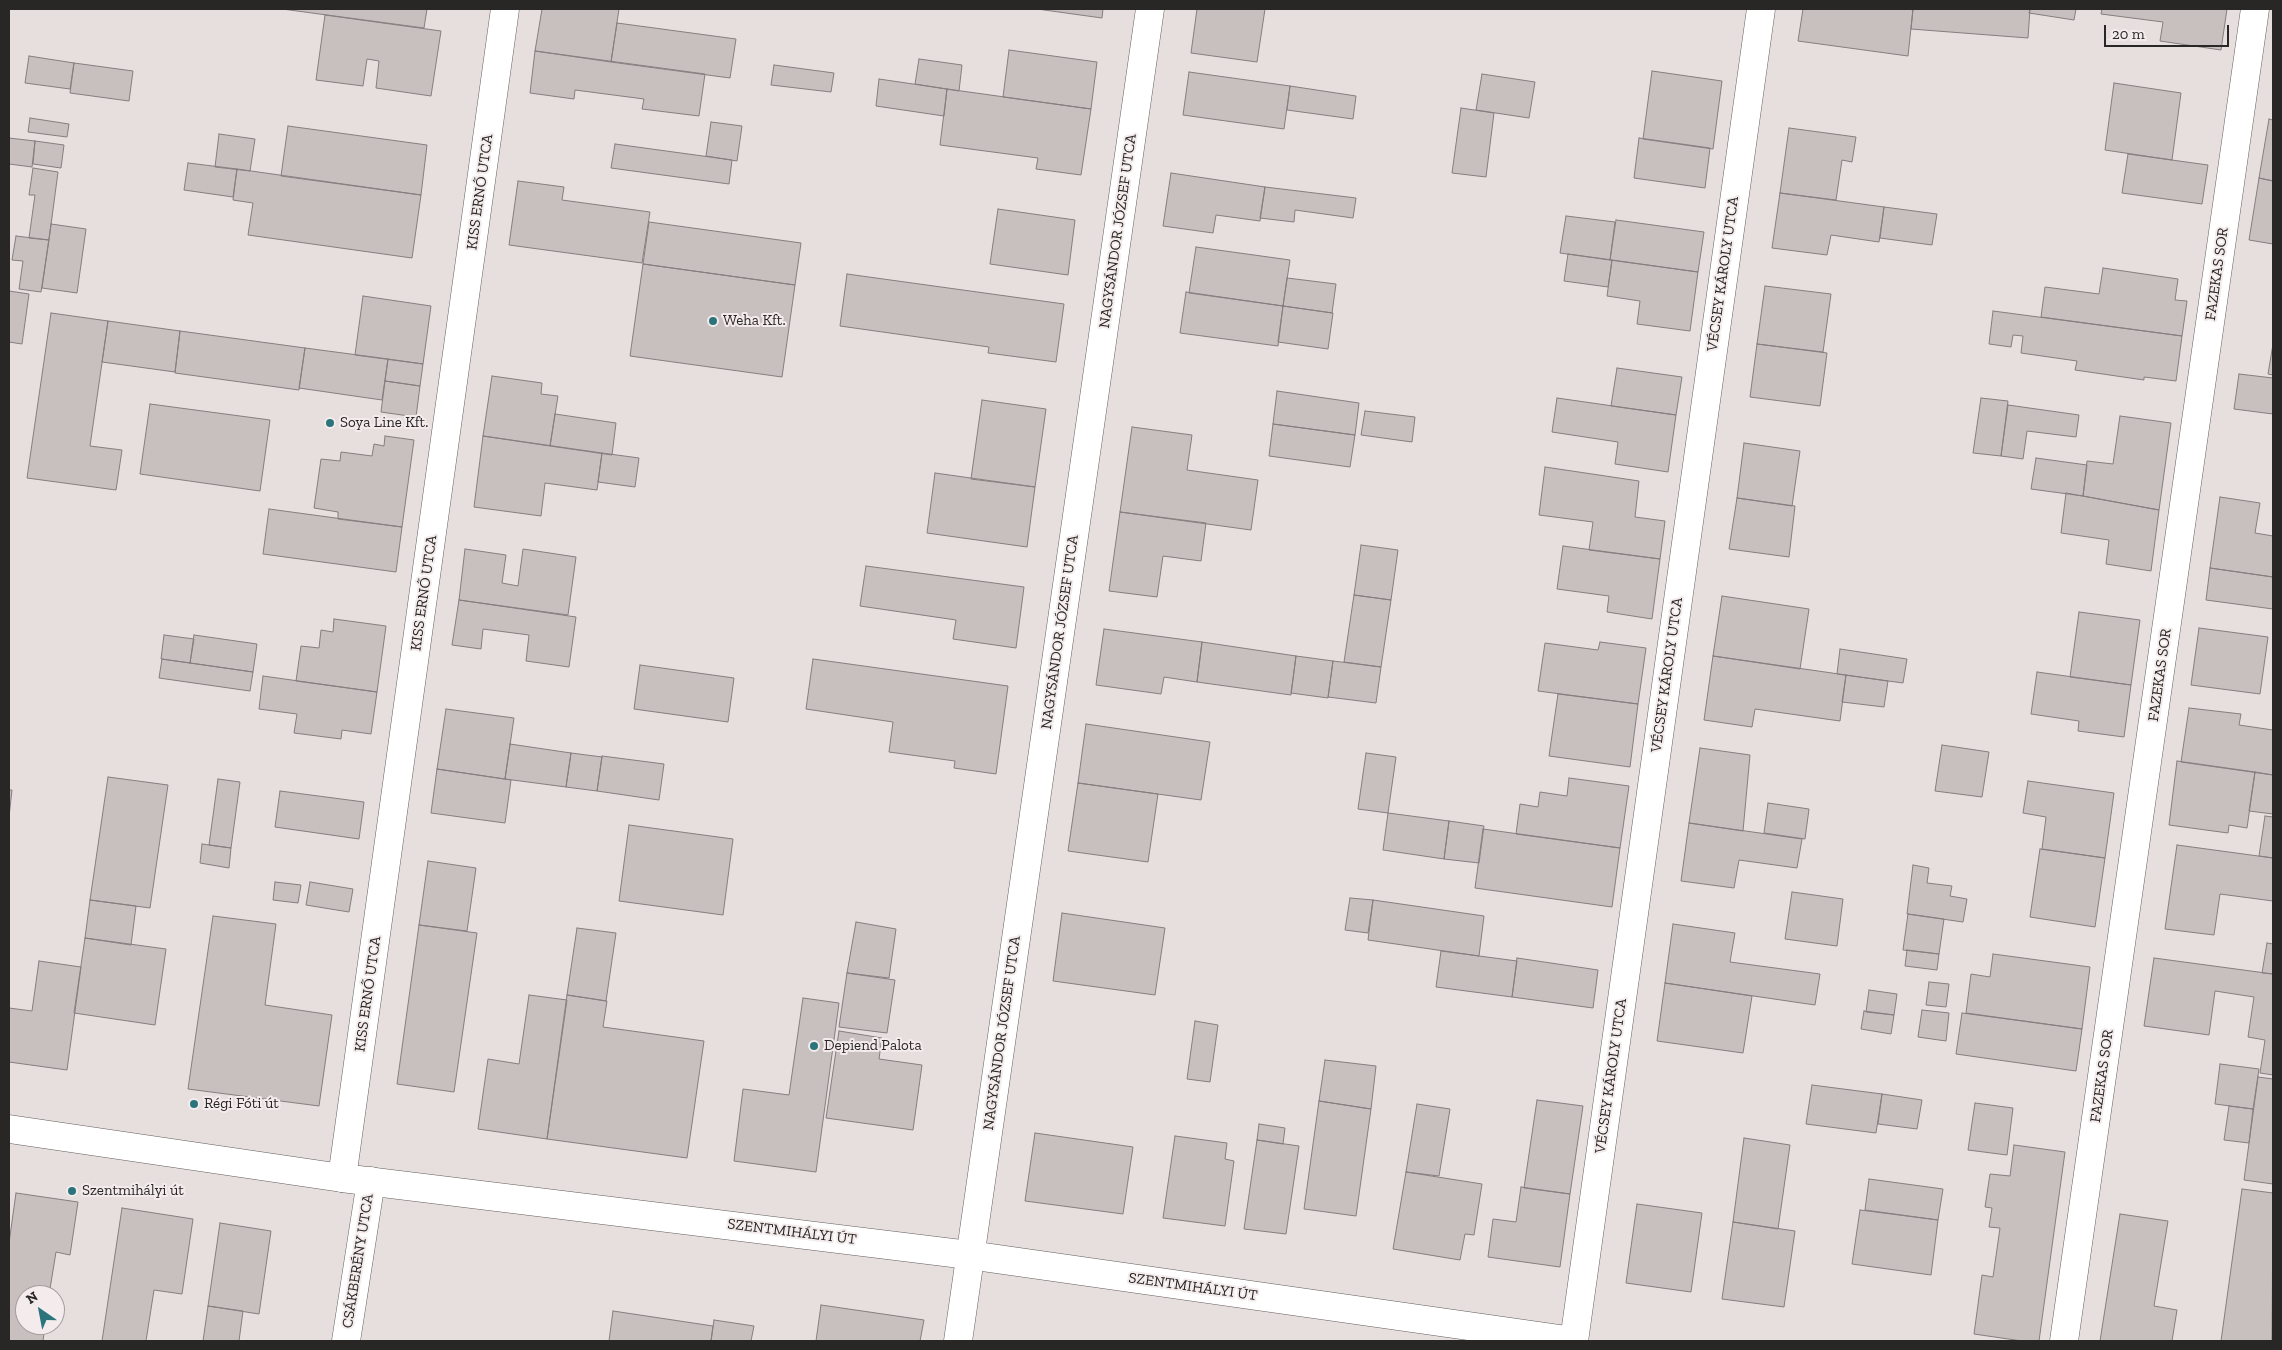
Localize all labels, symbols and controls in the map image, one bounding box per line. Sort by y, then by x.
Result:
scale bar [2107,15,2232,47]
text: 20 m [2112,25,2145,43]
street label: KISS ERNŐ UTCA [463,133,497,251]
street label: NAGYSÁNDOR JÓZSEF UTCA [1095,133,1141,329]
street label: VÉCSEY KÁROLY UTCA [1703,195,1743,353]
street label: FAZEKAS SOR [2202,226,2232,322]
place label: Weha Kft. [723,312,786,330]
marker: Weha Kft. [707,315,719,327]
place label: Soya Line Kft. [340,414,428,432]
marker: Soya Line Kft. [324,417,336,429]
street label: KISS ERNŐ UTCA [407,534,441,652]
street label: NAGYSÁNDOR JÓZSEF UTCA [1037,534,1083,730]
street label: VÉCSEY KÁROLY UTCA [1647,596,1687,754]
street label: FAZEKAS SOR [2145,627,2175,723]
street label: KISS ERNŐ UTCA [351,935,385,1053]
street label: NAGYSÁNDOR JÓZSEF UTCA [979,935,1025,1131]
street label: VÉCSEY KÁROLY UTCA [1591,997,1631,1155]
street label: FAZEKAS SOR [2087,1028,2117,1124]
place label: Depiend Palota [824,1037,922,1055]
marker: Depiend Palota [808,1040,820,1052]
place label: Régi Fóti út [204,1095,279,1113]
marker: Régi Fóti út [188,1098,200,1110]
place label: Szentmihályi út [82,1182,184,1200]
marker: Szentmihályi út [66,1185,78,1197]
street label: CSÁKBERÉNY UTCA [338,1193,378,1329]
street label: SZENTMIHÁLYI ÚT [726,1215,858,1249]
street label: SZENTMIHÁLYI ÚT [1127,1269,1259,1305]
north arrow [15,1285,65,1335]
text: N [23,1288,41,1308]

